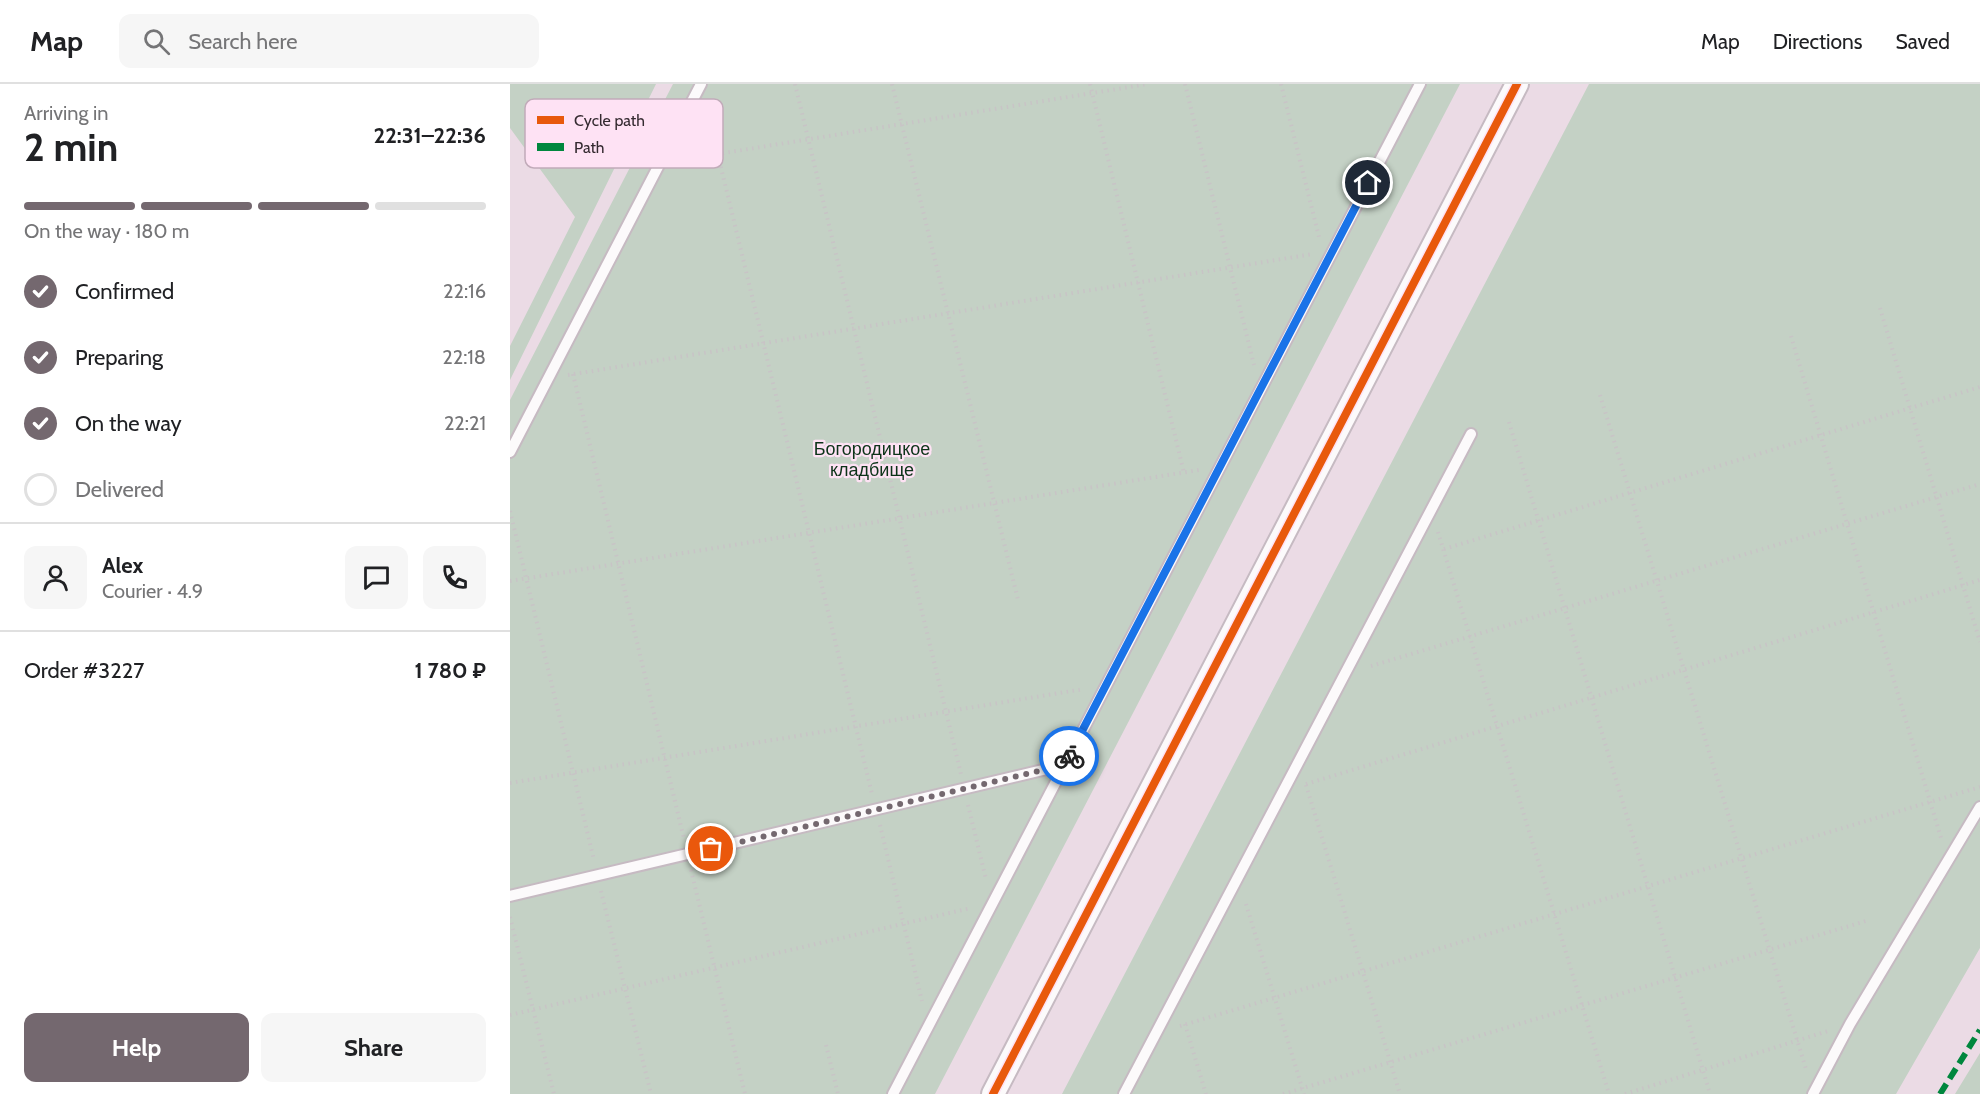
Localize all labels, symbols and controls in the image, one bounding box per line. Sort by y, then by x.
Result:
search box [119,14,539,68]
text: Map [30,24,83,58]
icon: search [140,25,173,58]
text: Search here [188,28,297,55]
text: Map [1701,29,1740,54]
text: Directions [1773,29,1862,54]
text: Saved [1895,29,1950,54]
legend [525,99,723,168]
text: Arriving in [24,101,108,125]
text: Cycle path [574,111,645,130]
text: 22:31–22:36 [374,122,486,149]
text: 2 min [24,123,118,171]
text: Path [574,138,605,157]
pin [1342,157,1393,208]
icon: home [1351,166,1384,199]
text: On the way · 180 m [24,219,189,243]
icon: check [24,275,57,308]
text: Confirmed [75,278,174,305]
text: 22:16 [443,279,486,303]
icon: check [24,341,57,374]
text: Preparing [75,344,163,371]
text: 22:18 [442,345,486,369]
icon: check [24,407,57,440]
text: On the way [75,410,182,437]
text: 22:21 [444,411,486,435]
park label: Богородицкое кладбище [814,438,930,481]
text: Delivered [75,476,164,503]
button: person [24,546,87,609]
button: chat [345,546,408,609]
button: phone [423,546,486,609]
text: Alex [102,552,143,579]
text: Courier · 4.9 [102,579,203,603]
text: Order #3227 [24,657,144,684]
text: 1 780 ₽ [415,657,486,684]
courier [1039,726,1099,786]
icon: bike [1053,740,1086,773]
pin [685,823,736,874]
icon: bag [694,832,727,865]
button: Help [24,1013,249,1082]
button: Share [261,1013,486,1082]

